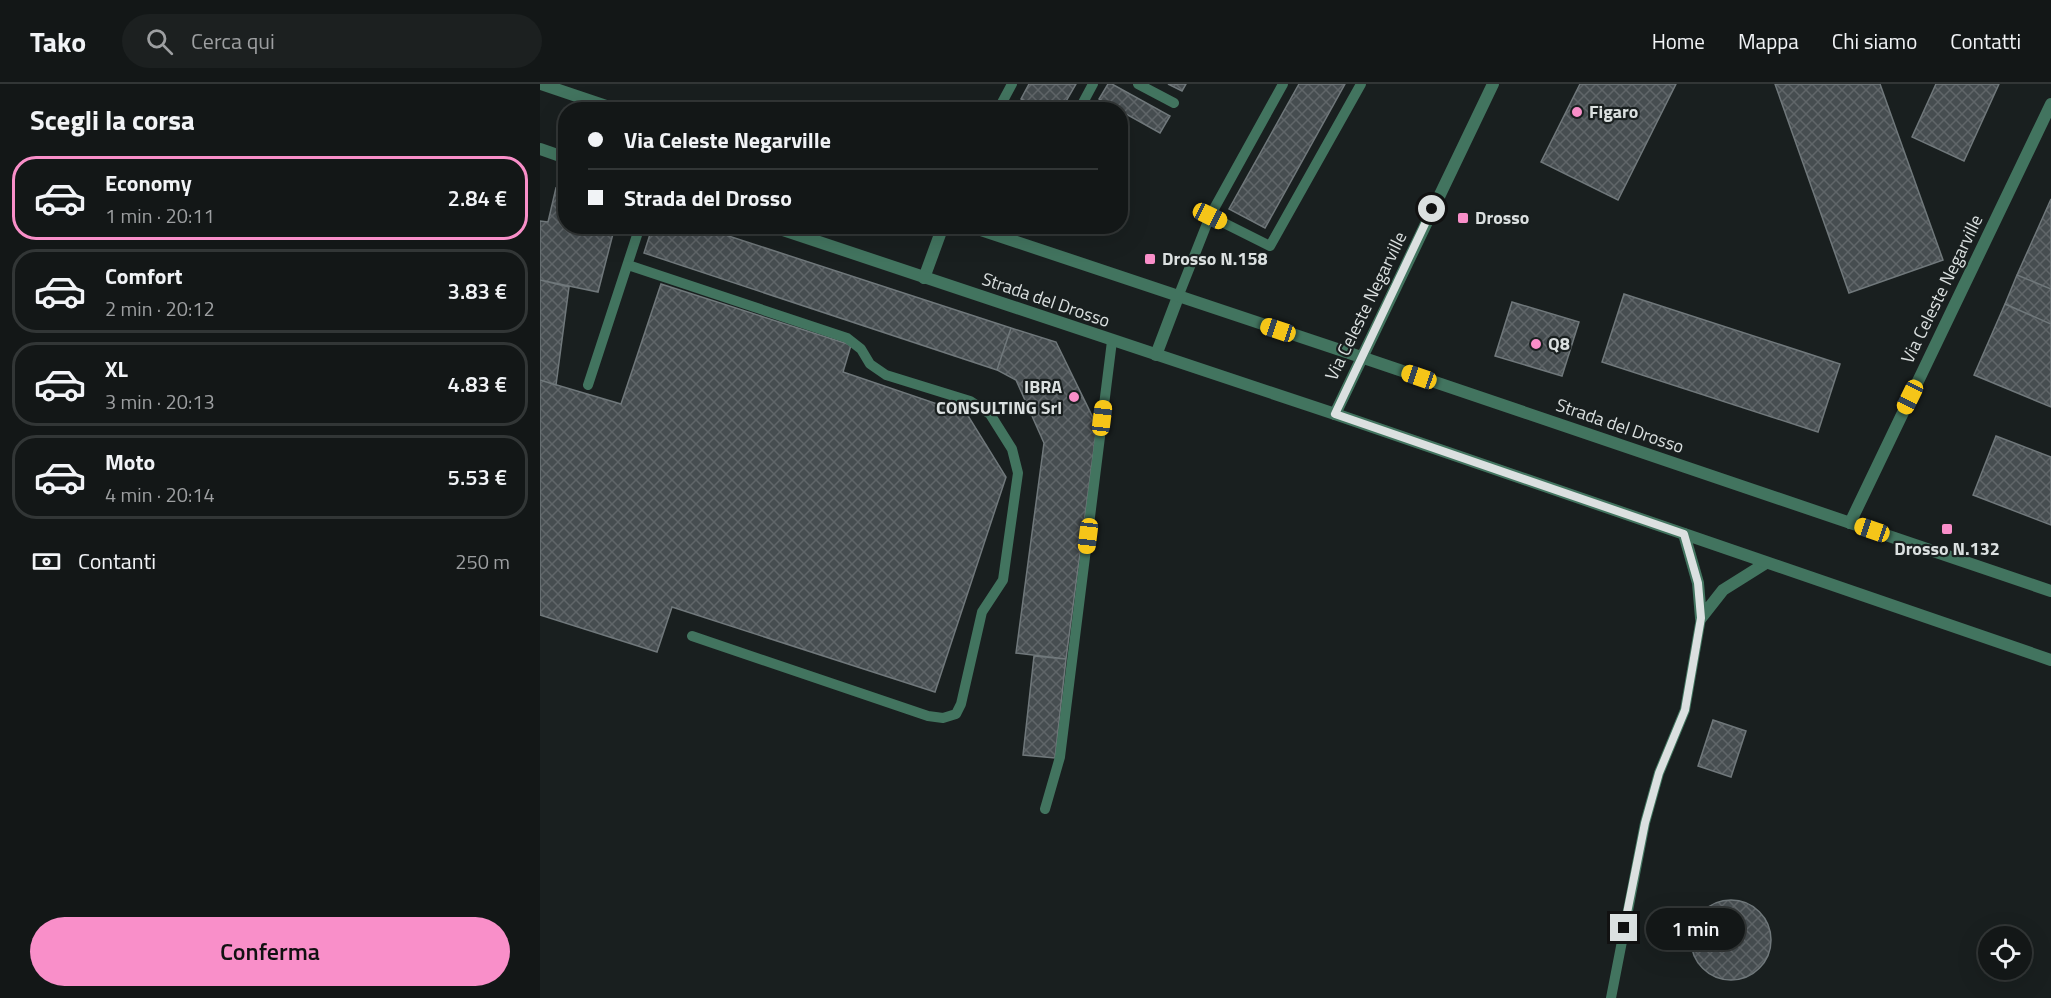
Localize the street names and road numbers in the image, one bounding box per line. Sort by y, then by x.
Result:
street label: Via Celeste Negarville [1894,210,1989,368]
street label: Via Celeste Negarville [1318,227,1413,385]
street label: Strada del Drosso [979,265,1114,334]
street label: Strada del Drosso [1553,391,1688,460]

